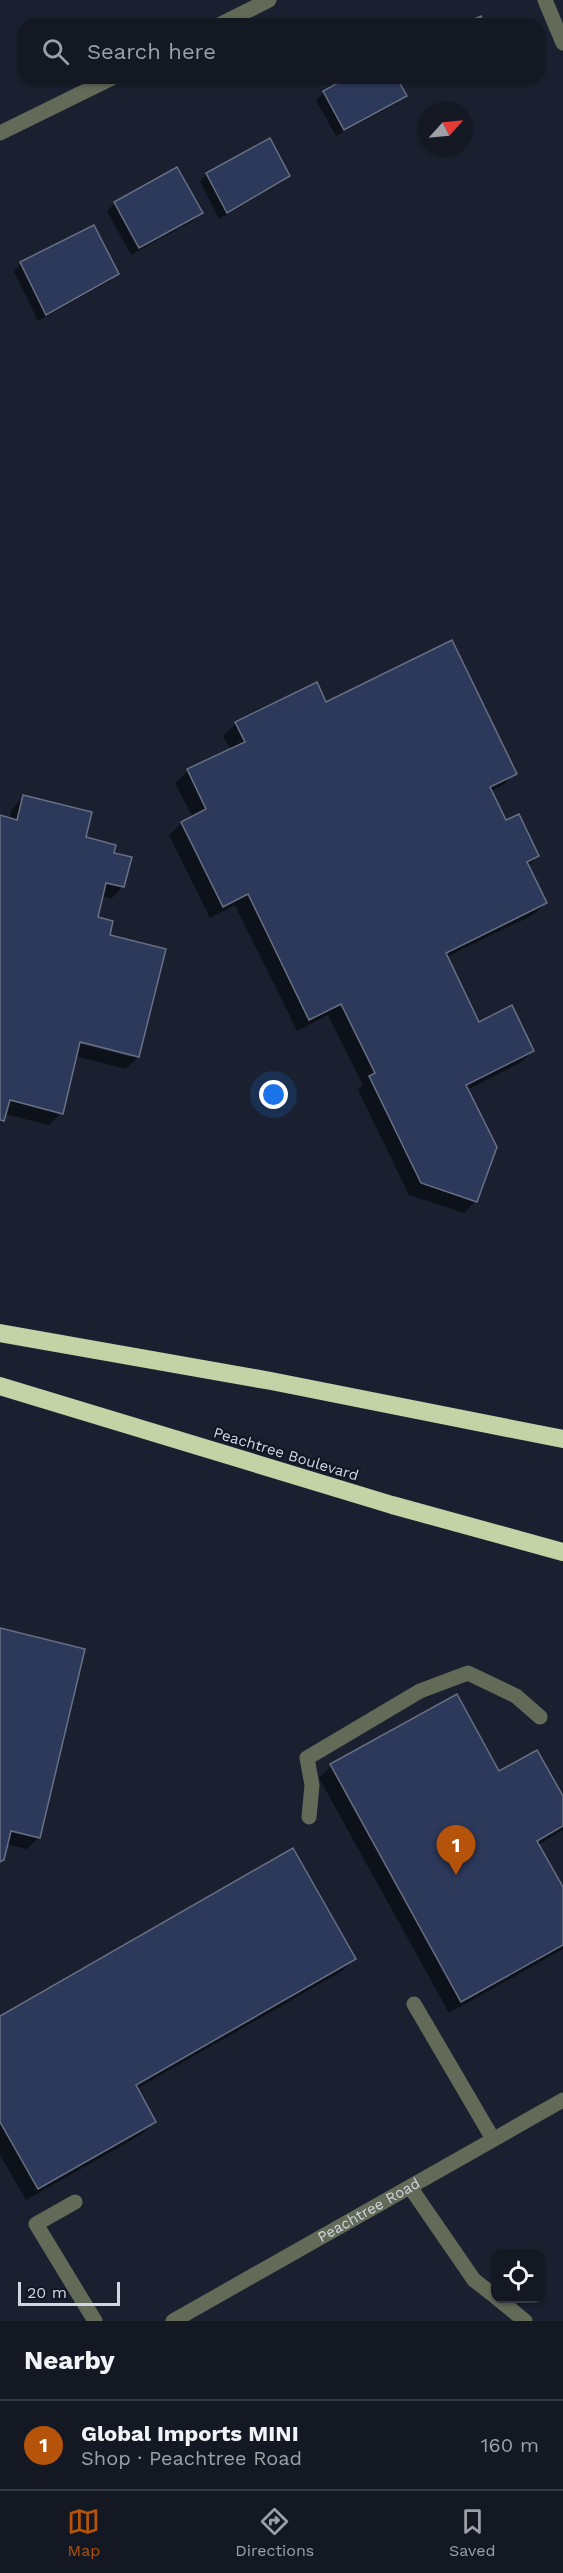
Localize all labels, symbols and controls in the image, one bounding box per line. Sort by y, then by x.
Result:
search box [18,18,545,84]
icon: search [39,35,72,68]
text: Search here [87,39,216,64]
north arrow [419,102,473,156]
your location [259,1080,288,1109]
street label: Peachtree Boulevard [211,1423,361,1485]
pin: 1 [436,1826,476,1875]
street label: Peachtree Road [314,2174,423,2246]
map controls [491,2249,545,2303]
button: locate [491,2249,545,2303]
scale bar [18,2279,120,2306]
text: 20 m [27,2283,67,2302]
text: Nearby [24,2345,115,2375]
text: Global Imports MINI [81,2421,299,2446]
text: 1 [39,2433,48,2457]
text: 160 m [481,2433,539,2457]
text: Shop · Peachtree Road [81,2446,302,2470]
tab: Map [67,2505,100,2560]
tab: Directions [235,2505,314,2560]
tab: Saved [449,2505,496,2560]

